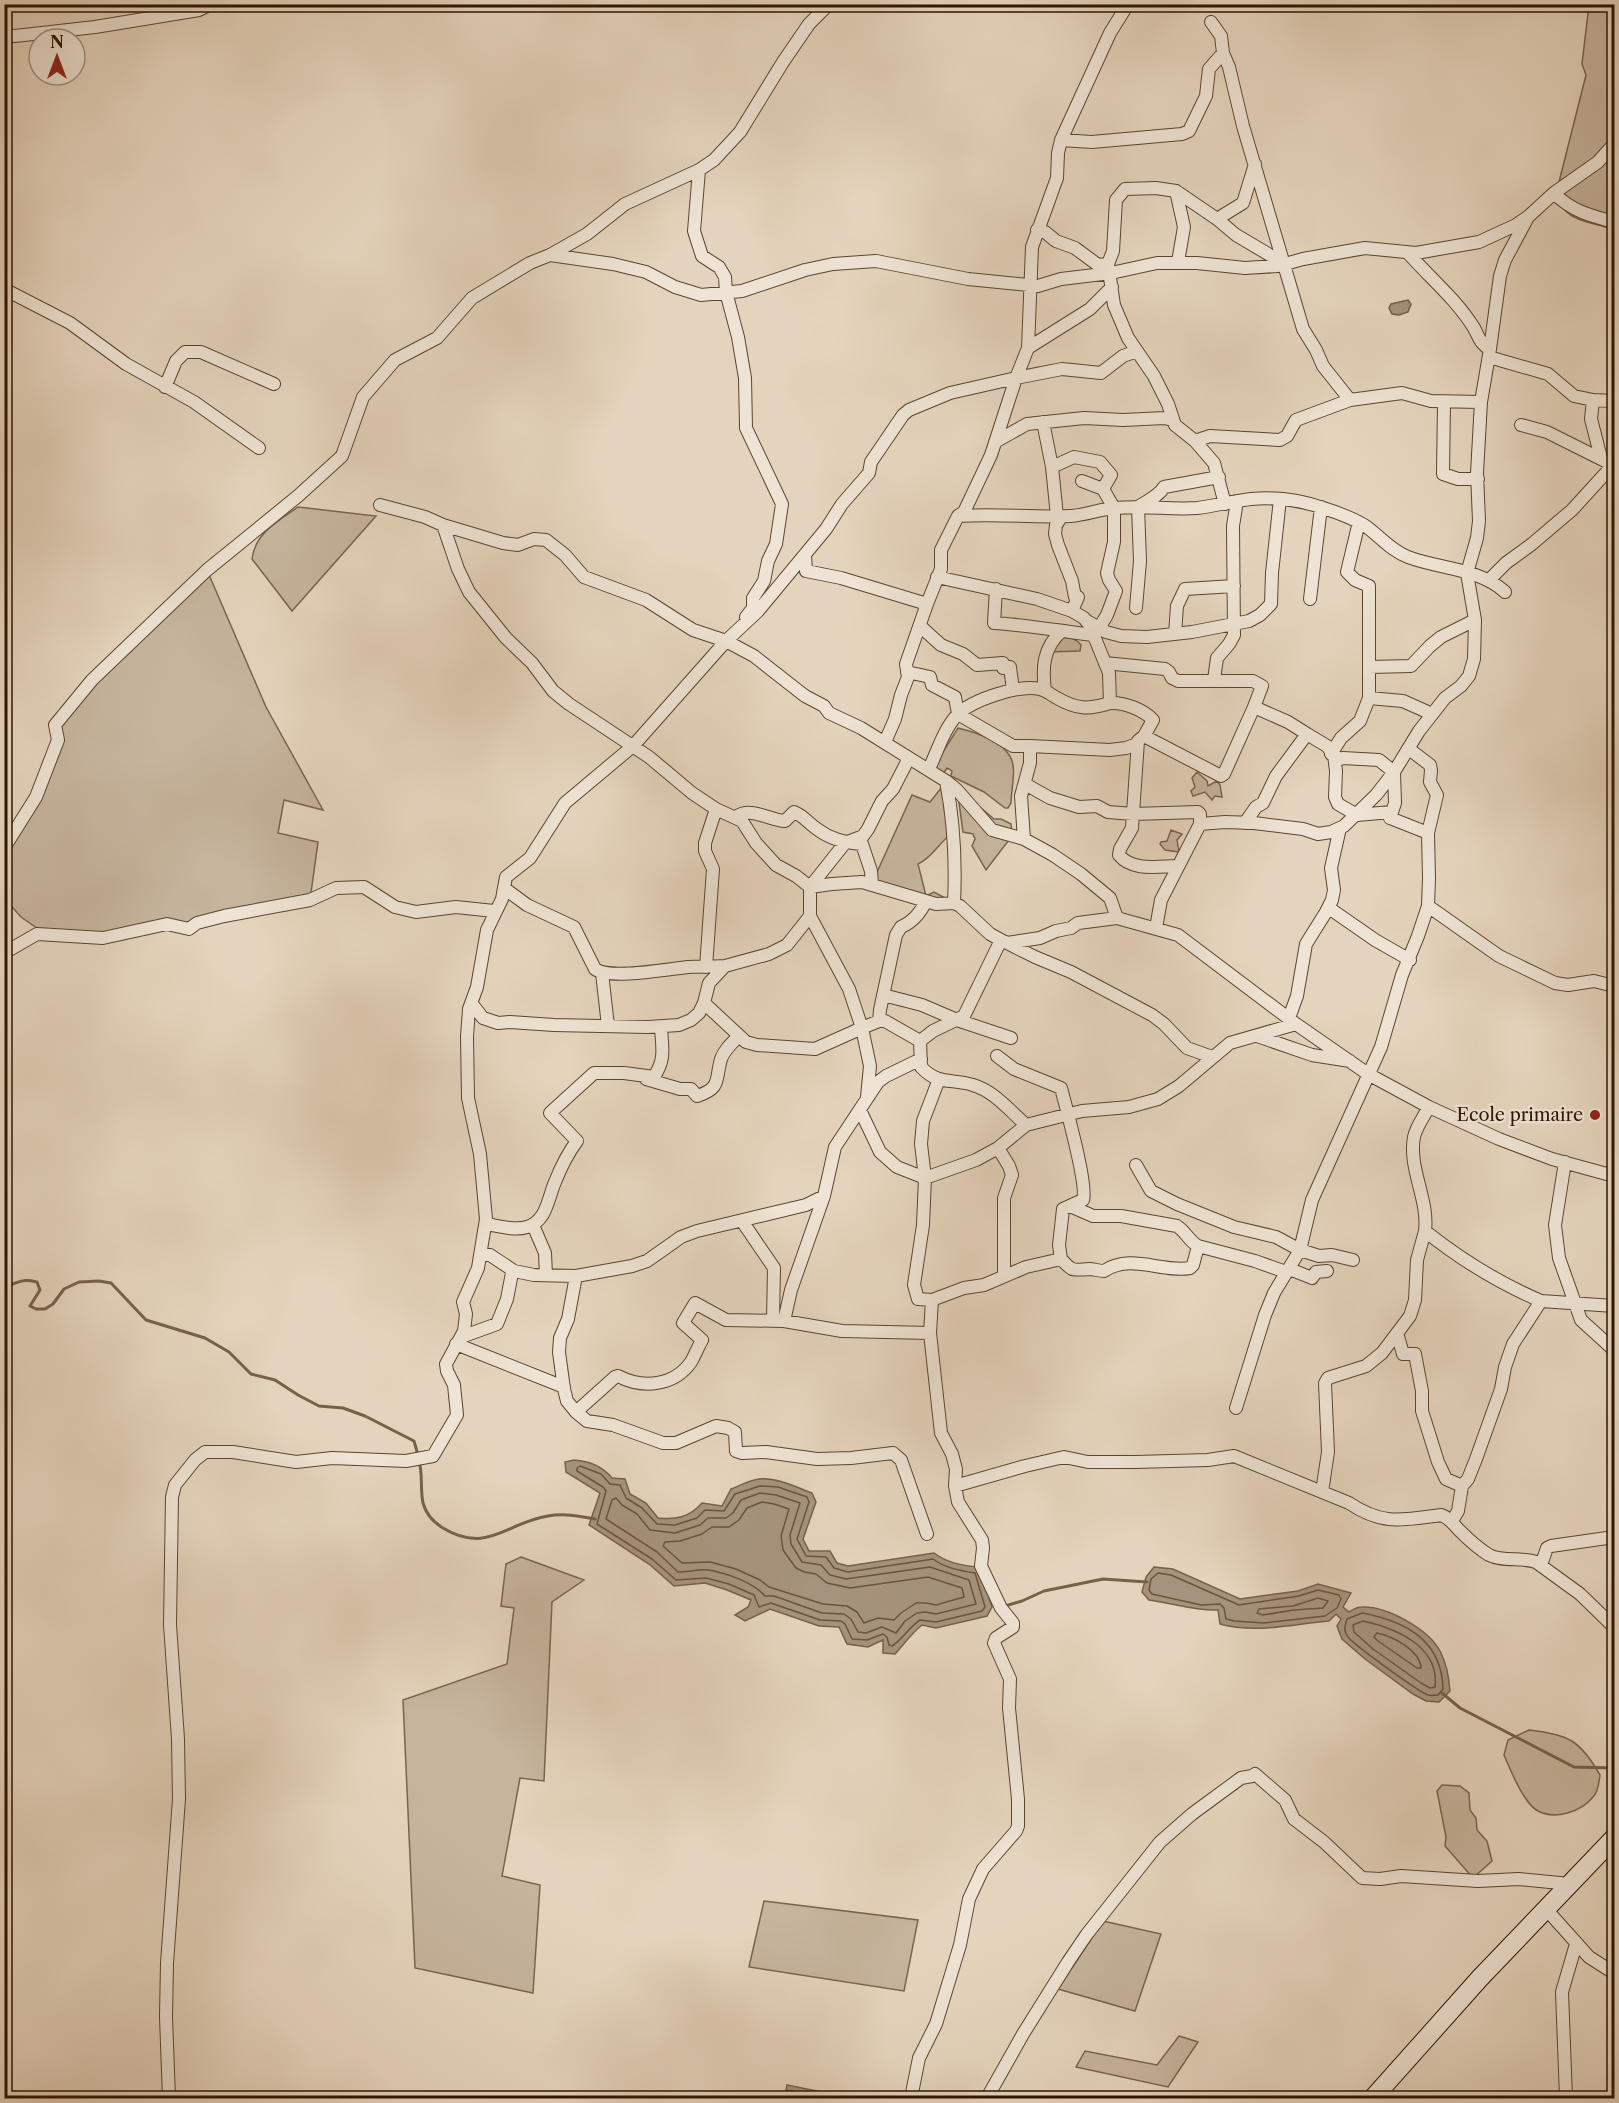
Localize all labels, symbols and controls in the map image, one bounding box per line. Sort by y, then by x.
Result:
north arrow [27,27,87,87]
text: N [50,32,64,52]
place label: Ecole primaire [1457,1104,1583,1126]
marker: Ecole primaire [1588,1108,1602,1122]

